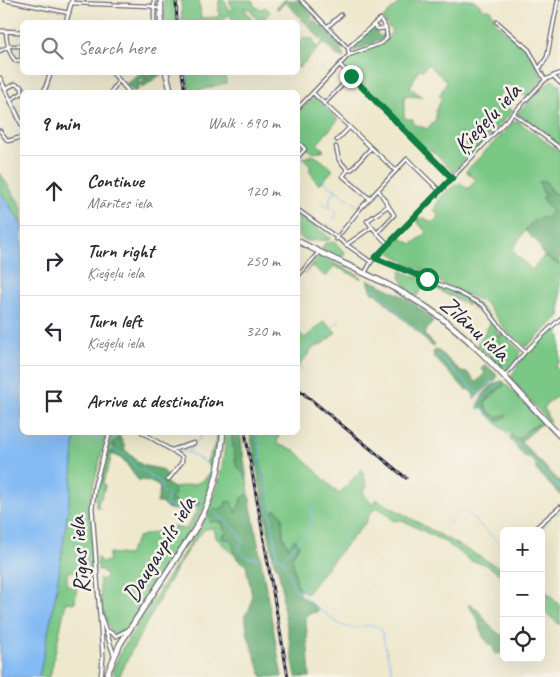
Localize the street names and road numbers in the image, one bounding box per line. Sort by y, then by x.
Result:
street label: Ķieģeļu iela [447,75,528,160]
street label: Zīlānu iela [434,289,517,368]
street label: Daugavpils iela [116,489,203,607]
street label: Rīgas iela [61,514,97,595]

